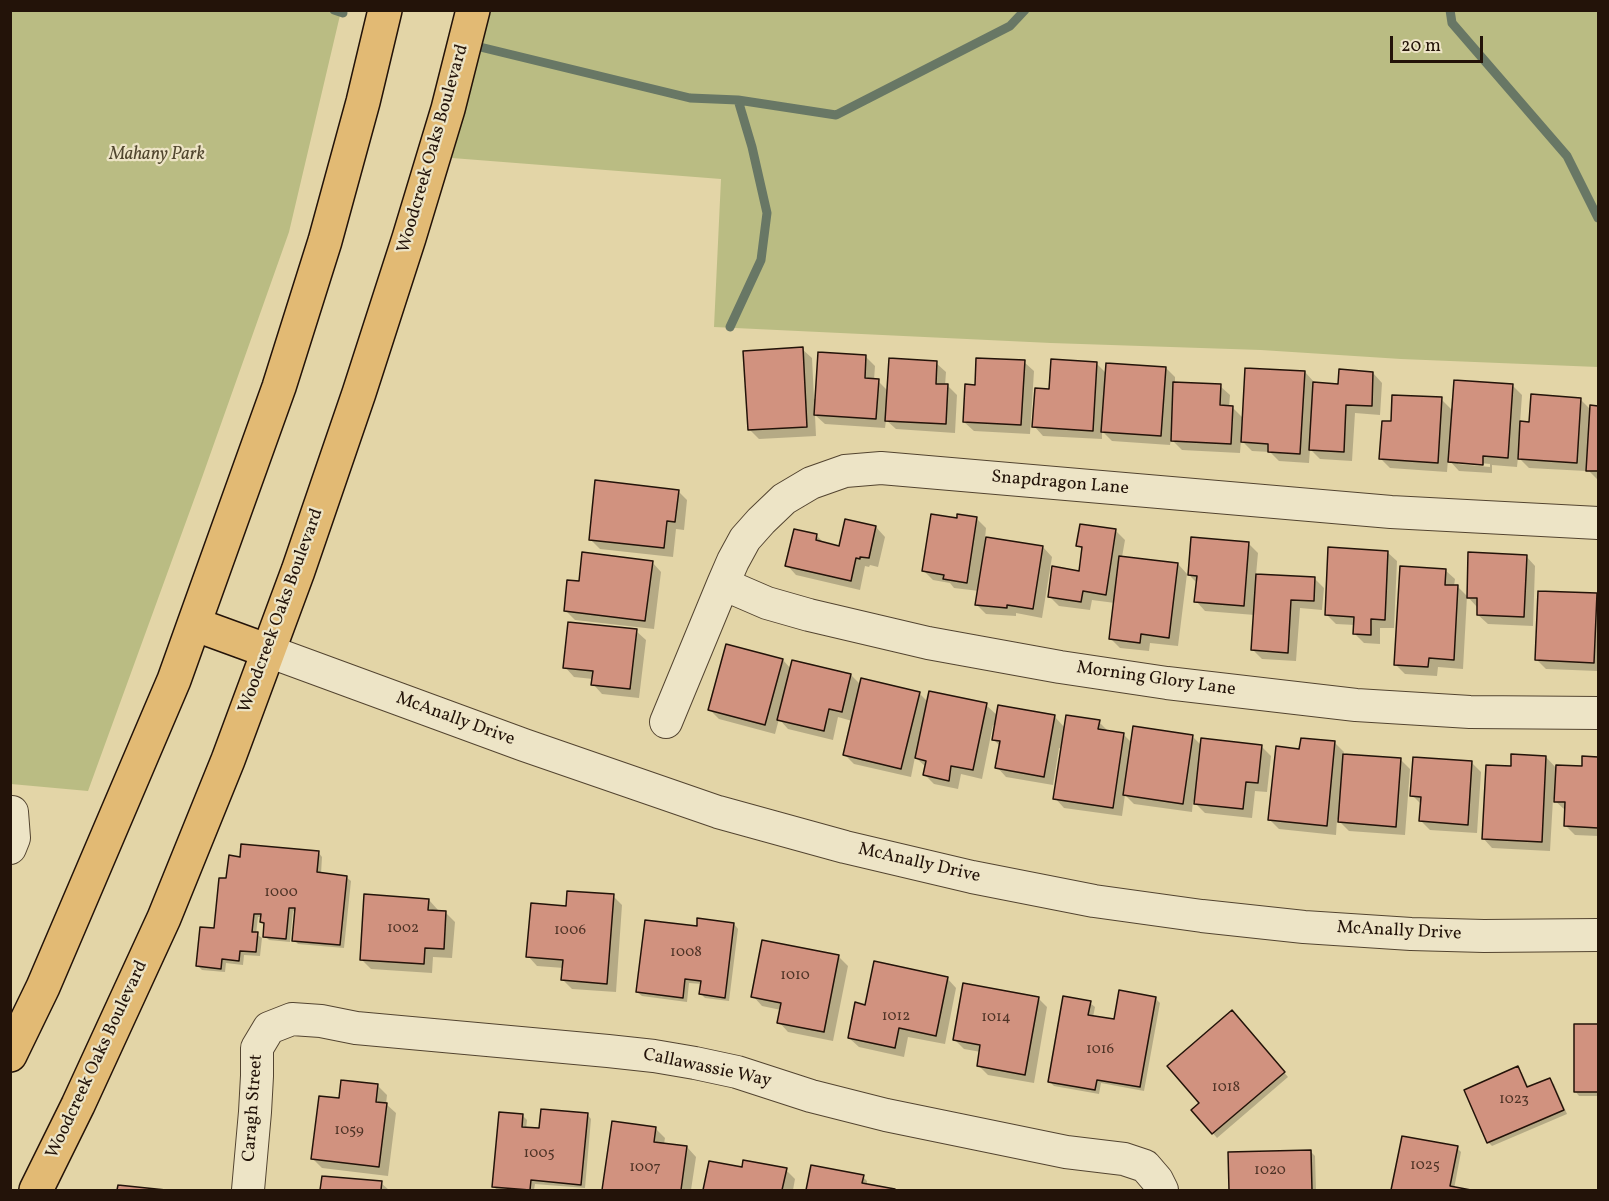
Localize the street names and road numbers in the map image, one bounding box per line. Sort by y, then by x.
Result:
street label: Woodcreek Oaks Boulevard [394,42,474,256]
street label: Snapdragon Lane [990,467,1130,501]
street label: Woodcreek Oaks Boulevard [235,506,329,716]
street label: Morning Glory Lane [1075,658,1237,702]
street label: McAnally Drive [393,688,517,752]
street label: McAnally Drive [856,839,982,889]
street label: McAnally Drive [1336,918,1462,946]
street label: Woodcreek Oaks Boulevard [43,958,153,1162]
street label: Callawassie Way [641,1045,773,1093]
street label: Caragh Street [239,1053,269,1163]

